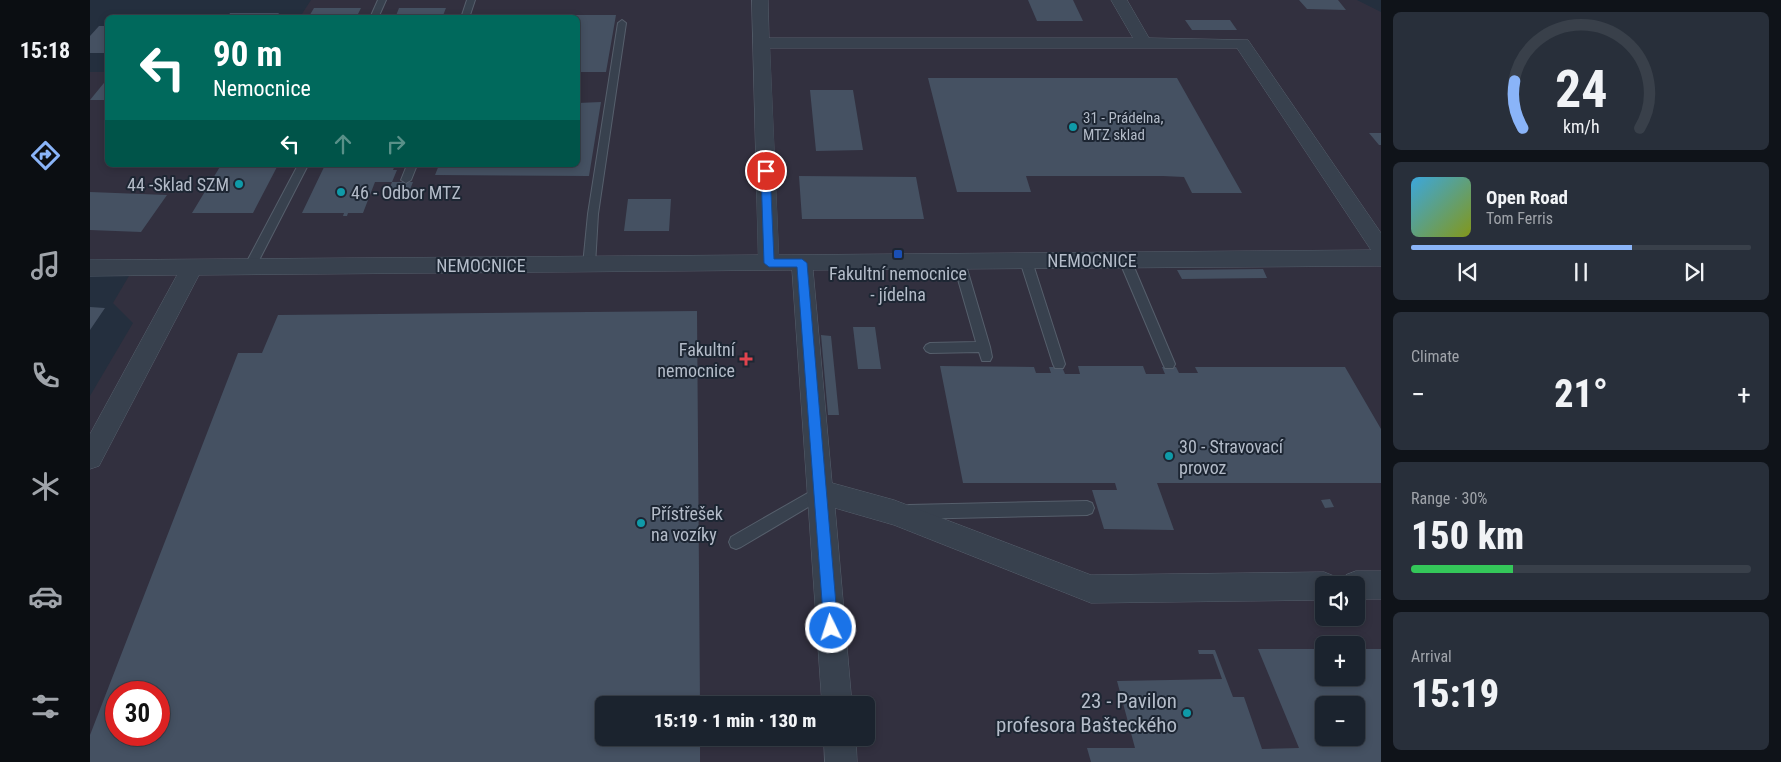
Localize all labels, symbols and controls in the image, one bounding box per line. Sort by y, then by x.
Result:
text: 90 m [213,34,282,75]
icon: left [130,35,195,100]
text: 15:18 [20,38,70,63]
text: 24 [1555,59,1607,120]
text: Nemocnice [213,76,311,101]
place label: 31 - Prádelna, MTZ sklad [1083,109,1164,144]
text: km/h [1563,116,1599,137]
marker: 31 - Prádelna, MTZ sklad [1067,121,1079,133]
icon: left [276,130,304,158]
icon: ahead [329,130,357,158]
icon: right [382,130,410,158]
icon: directions [28,138,63,173]
pin [745,150,787,192]
icon: arrive [752,157,780,185]
place label: 44 -Sklad SZM [127,174,229,195]
marker: 44 -Sklad SZM [233,178,245,190]
place label: 46 - Odbor MTZ [351,182,461,203]
marker: 46 - Odbor MTZ [335,186,347,198]
text: Open Road [1486,186,1568,209]
text: Tom Ferris [1486,209,1553,228]
icon: music [28,248,63,283]
marker: Fakultní nemocnice - jídelna [892,248,904,260]
street label: NEMOCNICE [1047,250,1137,271]
street label: NEMOCNICE [436,255,526,276]
icon: previous [1454,258,1482,286]
icon: pause [1567,258,1595,286]
icon: next [1680,258,1708,286]
place label: Fakultní nemocnice - jídelna [829,263,967,305]
place label: Fakultní nemocnice [657,339,736,381]
text: Climate [1411,347,1459,366]
marker: Fakultní nemocnice [739,352,753,366]
icon: phone [28,358,63,393]
text: 21° [1554,372,1608,416]
text: − [1411,378,1425,411]
text: + [1737,378,1751,411]
place label: 30 - Stravovací provoz [1179,436,1284,478]
marker: 30 - Stravovací provoz [1163,450,1175,462]
icon: climate [28,469,63,504]
text: Range · 30% [1411,489,1487,508]
place label: Přístřešek na vozíky [651,503,723,545]
text: 150 km [1411,514,1524,558]
marker: Přístřešek na vozíky [635,517,647,529]
map controls [1315,576,1365,746]
button: sound [1315,576,1365,626]
icon: car [28,579,63,614]
position arrow [804,601,856,653]
button: + [1315,636,1365,686]
text: Arrival [1411,647,1452,666]
text: 15:19 [1411,672,1499,716]
speed limit sign: 30 [105,681,170,746]
icon: filters [28,689,63,724]
place label: 23 - Pavilon profesora Bašteckého [996,689,1177,737]
button: − [1315,696,1365,746]
marker: 23 - Pavilon profesora Bašteckého [1181,707,1193,719]
text: 15:19 · 1 min · 130 m [654,709,816,732]

